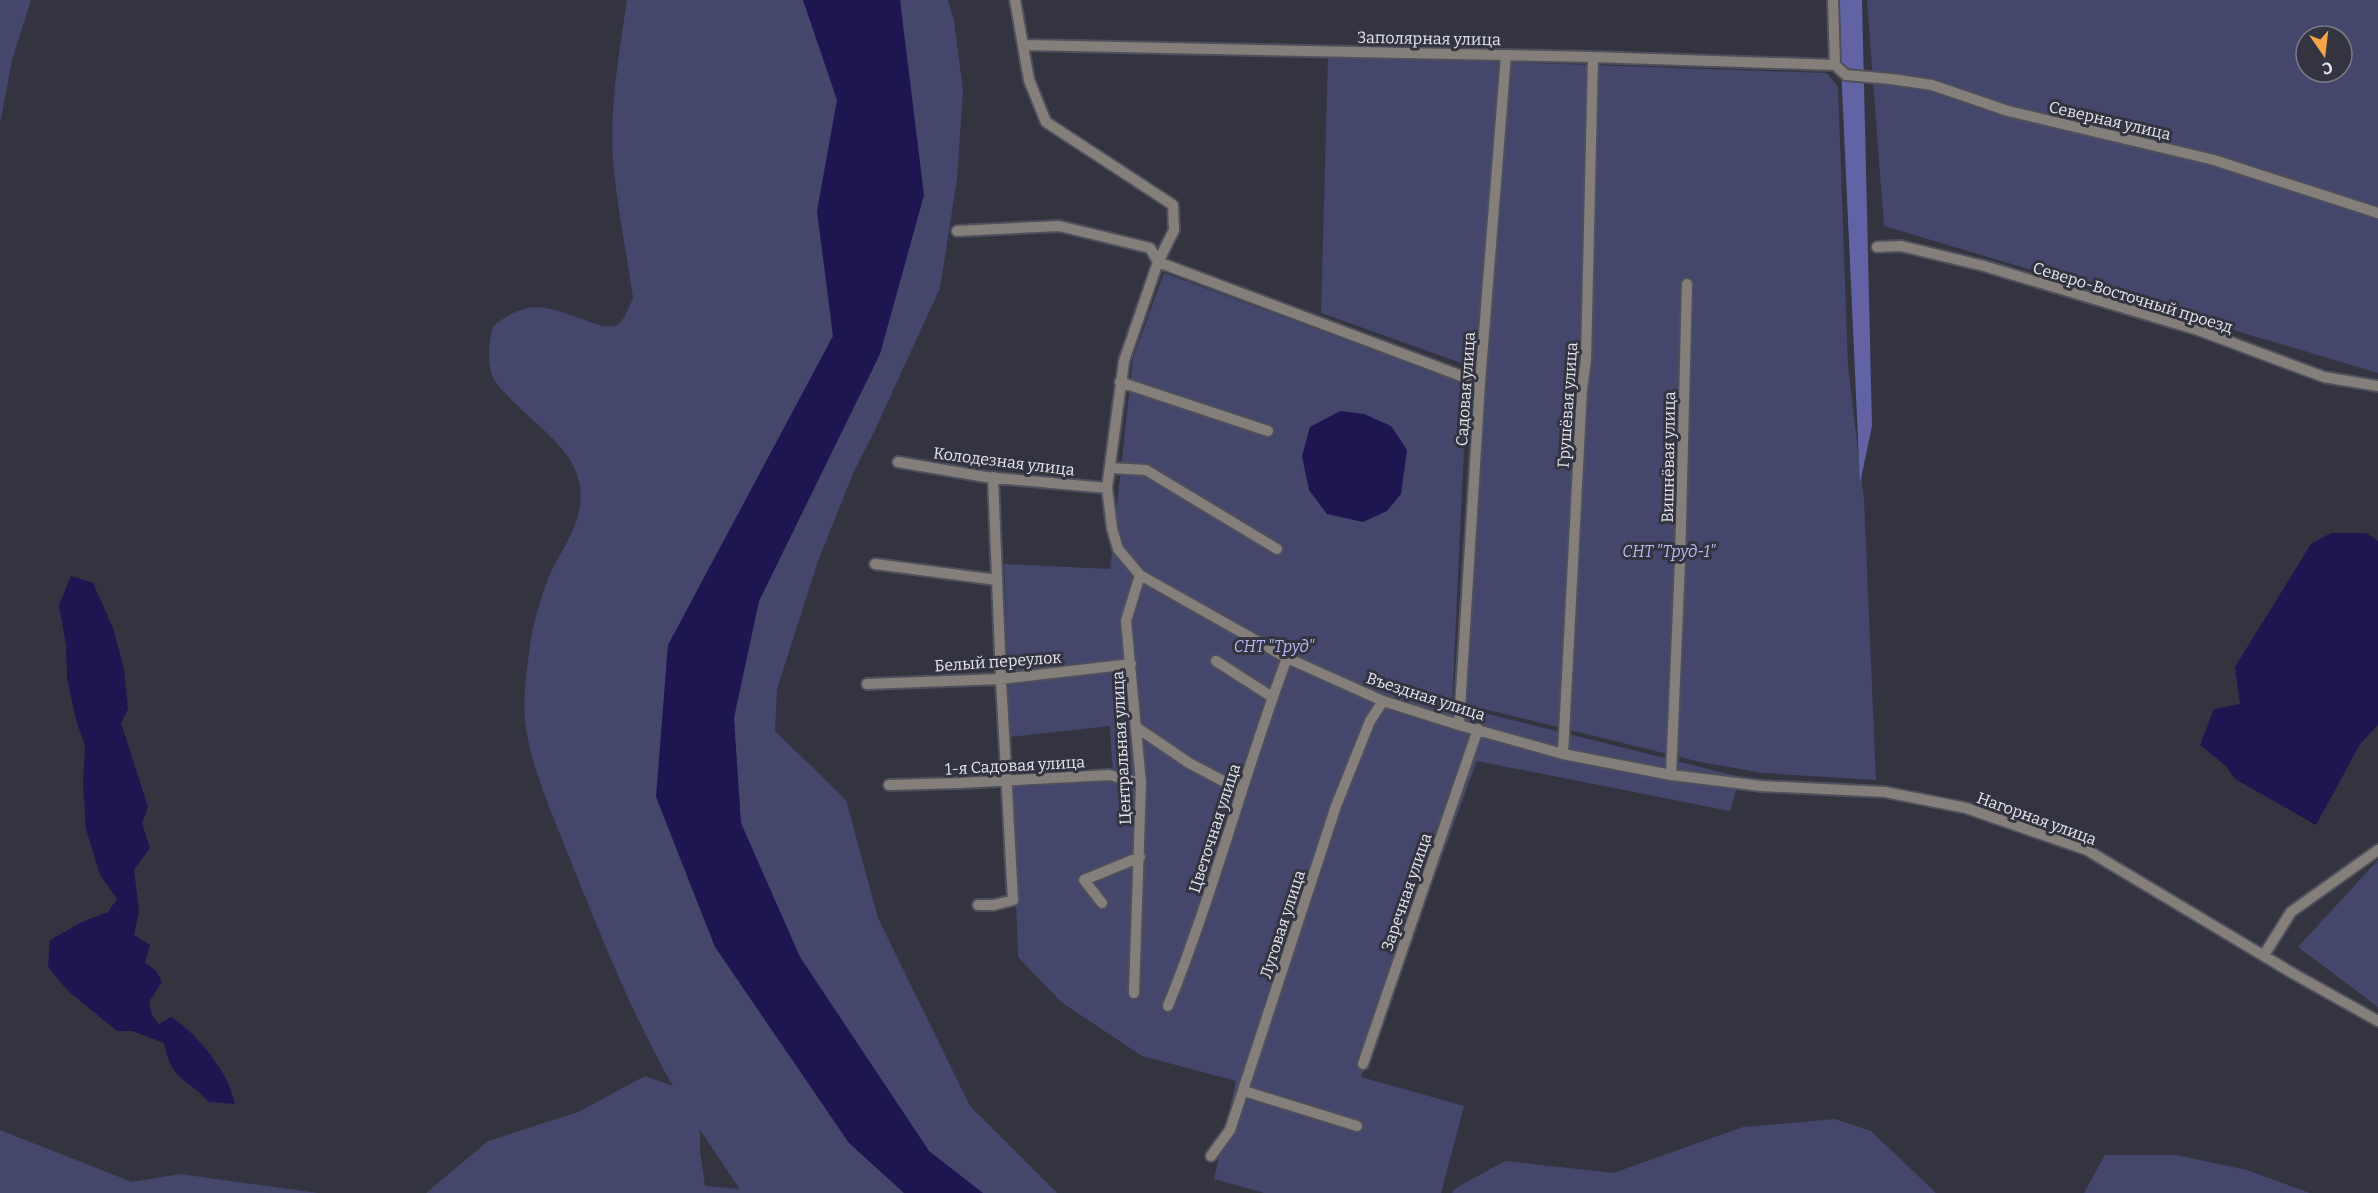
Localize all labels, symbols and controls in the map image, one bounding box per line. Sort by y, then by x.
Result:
north arrow [2294,24,2354,84]
street label: Заполярная улица [1357,28,1501,49]
text: С [2320,58,2335,79]
street label: Северная улица [2047,97,2173,144]
street label: Северо-Восточный проезд [2031,258,2235,337]
street label: Садовая улица [1452,331,1479,447]
street label: Грушёвая улица [1554,341,1581,469]
street label: Вишнёвая улица [1658,391,1679,523]
street label: Колодезная улица [932,443,1076,480]
park label: СНТ "Труд-1" [1622,542,1717,561]
park label: СНТ "Труд" [1234,637,1315,656]
street label: Белый переулок [934,648,1063,675]
street label: Въездная улица [1364,668,1488,725]
street label: Центральная улица [1108,670,1135,825]
street label: 1-я Садовая улица [944,752,1086,779]
street label: Цветочная улица [1185,761,1244,895]
street label: Нагорная улица [1974,788,2099,849]
street label: Заречная улица [1377,830,1436,954]
street label: Луговая улица [1256,867,1309,981]

